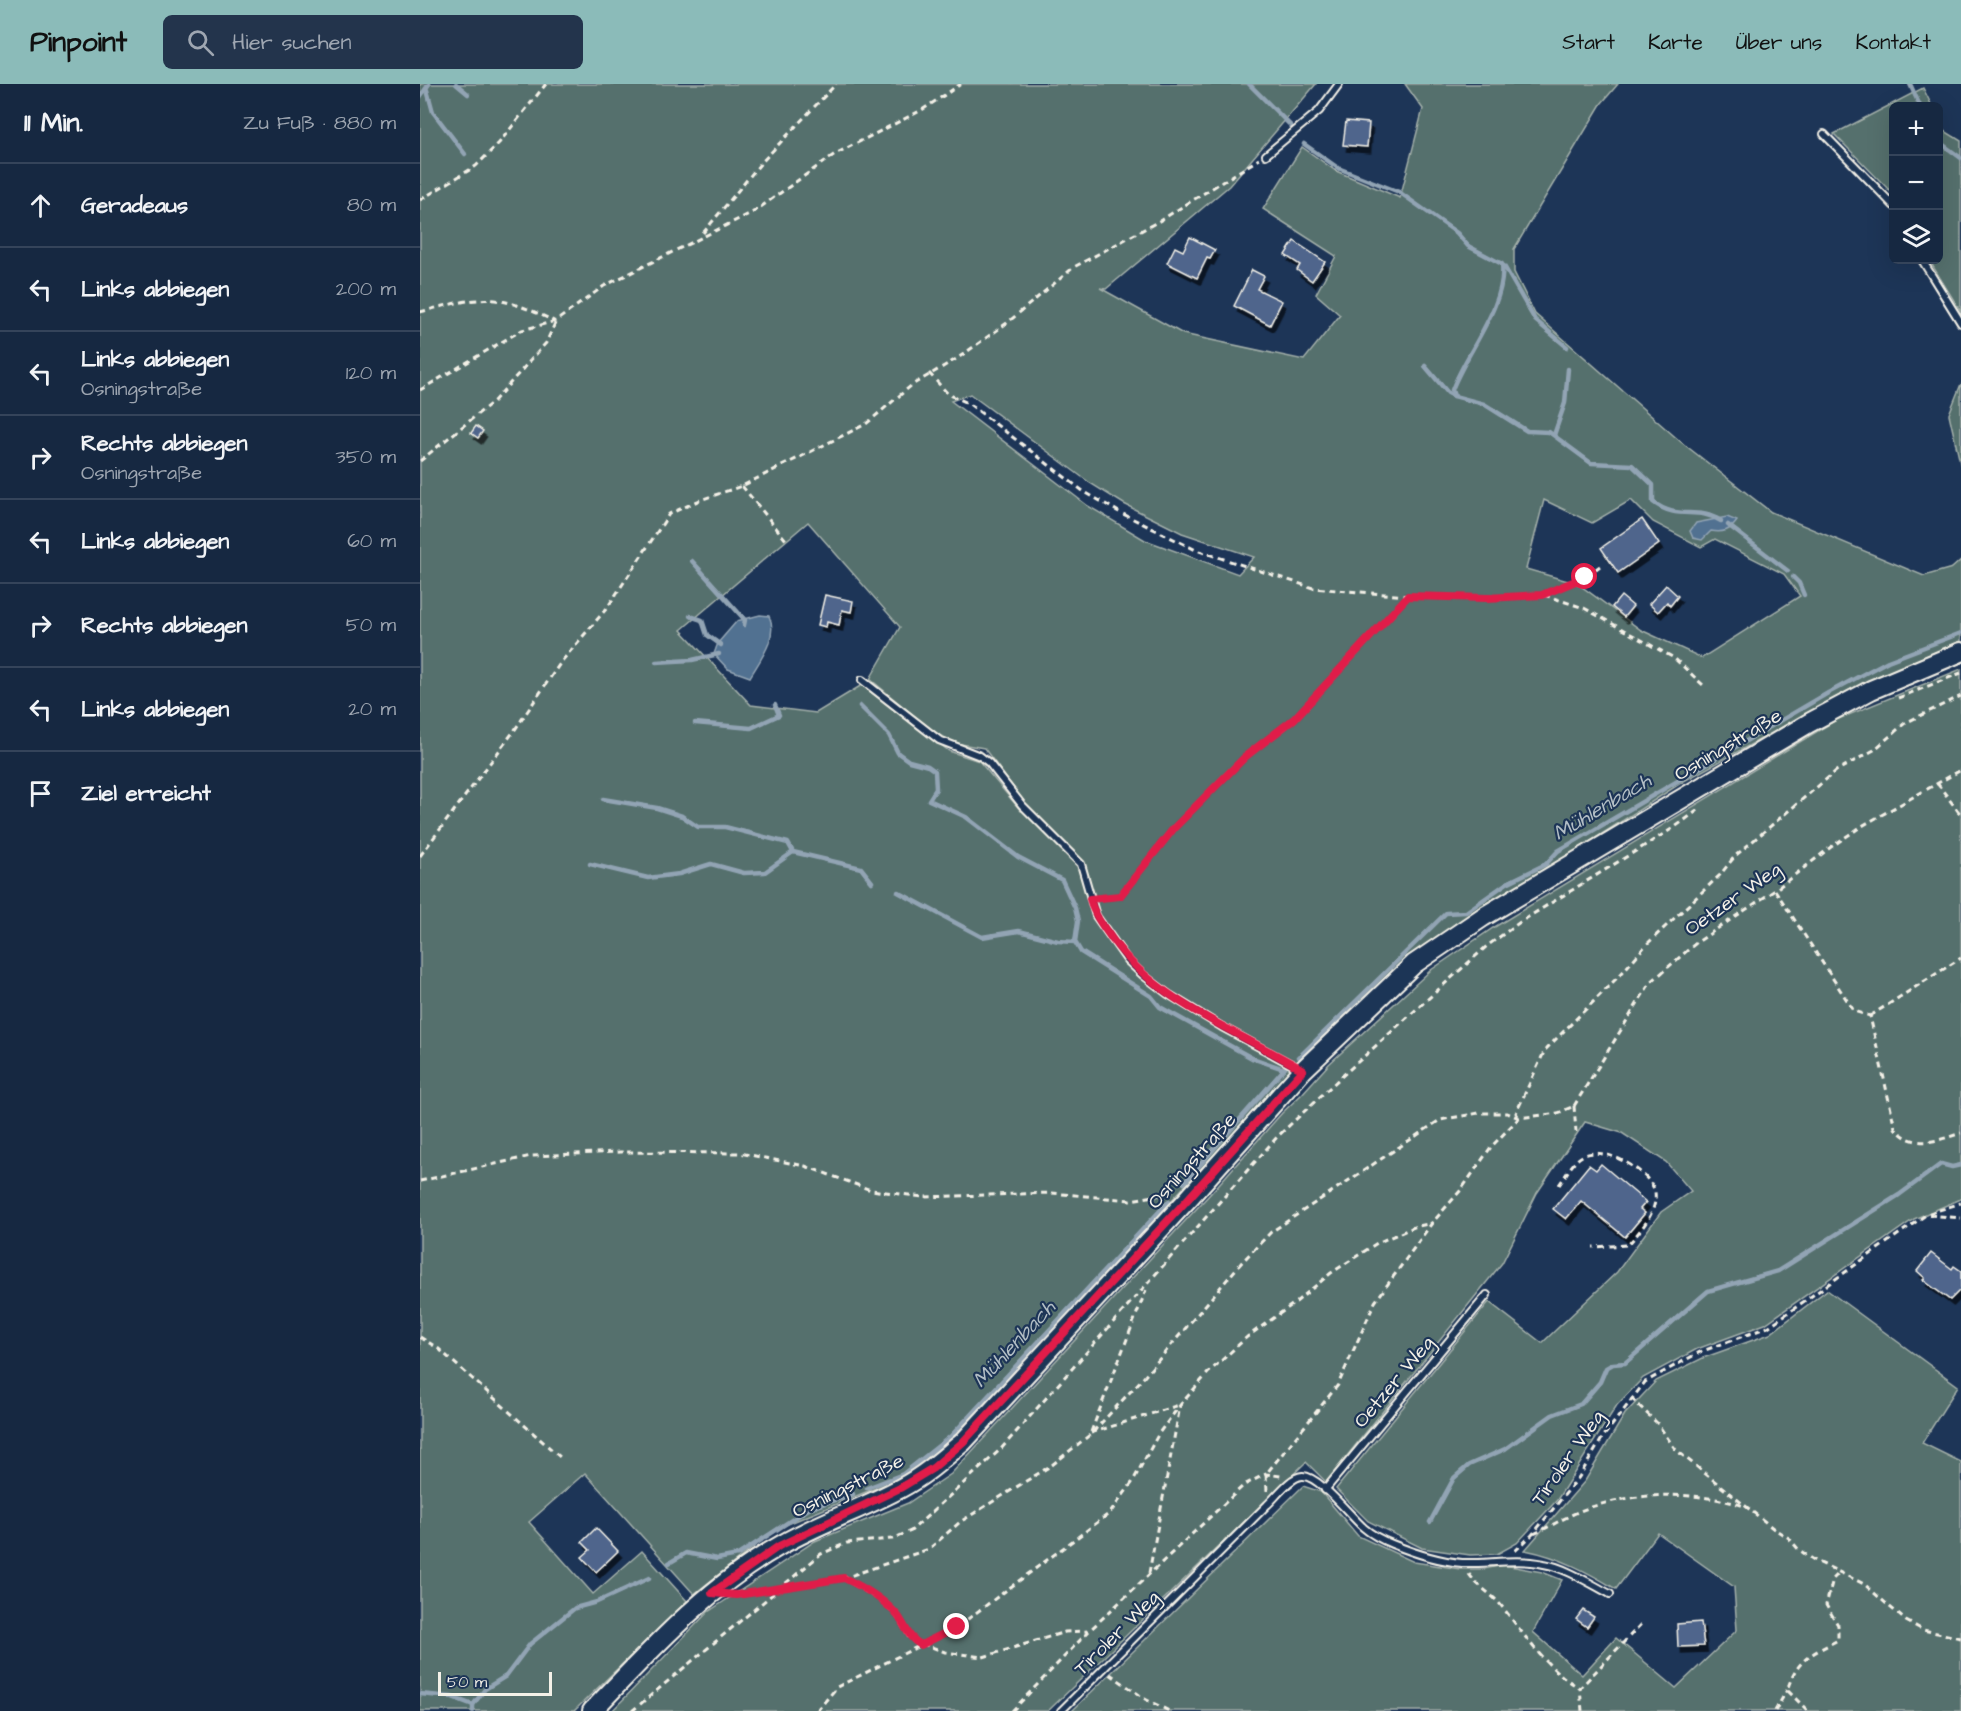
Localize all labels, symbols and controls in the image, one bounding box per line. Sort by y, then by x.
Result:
search box [163,15,583,69]
text: Pinpoint [30,23,127,62]
icon: search [184,26,217,59]
text: Hier suchen [232,27,351,58]
text: Start [1562,28,1615,57]
text: Karte [1648,28,1703,57]
text: Über uns [1736,28,1822,57]
text: Kontakt [1855,28,1931,57]
map controls [1889,102,1943,264]
button: + [1889,102,1943,156]
text: 11 Min. [24,105,83,141]
text: Zu Fuß · 880 m [243,109,396,137]
button: − [1889,156,1943,210]
icon: ahead [24,189,57,222]
text: Geradeaus [81,190,188,221]
text: 80 m [347,191,396,219]
button: layers [1889,210,1943,264]
icon: left [24,273,57,306]
text: Links abbiegen [81,274,229,305]
text: 200 m [336,275,396,303]
text: Links abbiegen [81,344,229,375]
icon: left [24,357,57,390]
text: 120 m [346,359,396,387]
text: Osningstraße [81,375,202,403]
text: Rechts abbiegen [81,428,248,459]
icon: right [24,441,57,474]
text: 350 m [335,443,396,471]
text: Osningstraße [81,459,202,487]
icon: left [24,525,57,558]
text: Links abbiegen [81,526,229,557]
text: 60 m [347,527,396,555]
route start [1571,563,1597,589]
icon: right [24,609,57,642]
text: Rechts abbiegen [81,610,248,641]
text: 50 m [346,611,396,639]
icon: left [24,693,57,726]
text: Links abbiegen [81,694,229,725]
text: 20 m [348,695,396,723]
street label: Osningstraße [1669,702,1788,789]
water label: Mühlenbach [1547,765,1658,848]
icon: arrive [24,777,57,810]
text: Ziel erreicht [81,778,211,809]
street label: Oetzer Weg [1679,855,1787,943]
street label: Osningstraße [1141,1106,1244,1216]
water label: Mühlenbach [966,1293,1063,1394]
street label: Oetzer Weg [1347,1330,1441,1435]
street label: Tiroler Weg [1525,1405,1612,1512]
street label: Osningstraße [787,1447,909,1526]
street label: Tiroler Weg [1068,1584,1167,1683]
route end [943,1613,969,1639]
scale bar [438,1669,552,1696]
text: 50 m [447,1671,487,1693]

